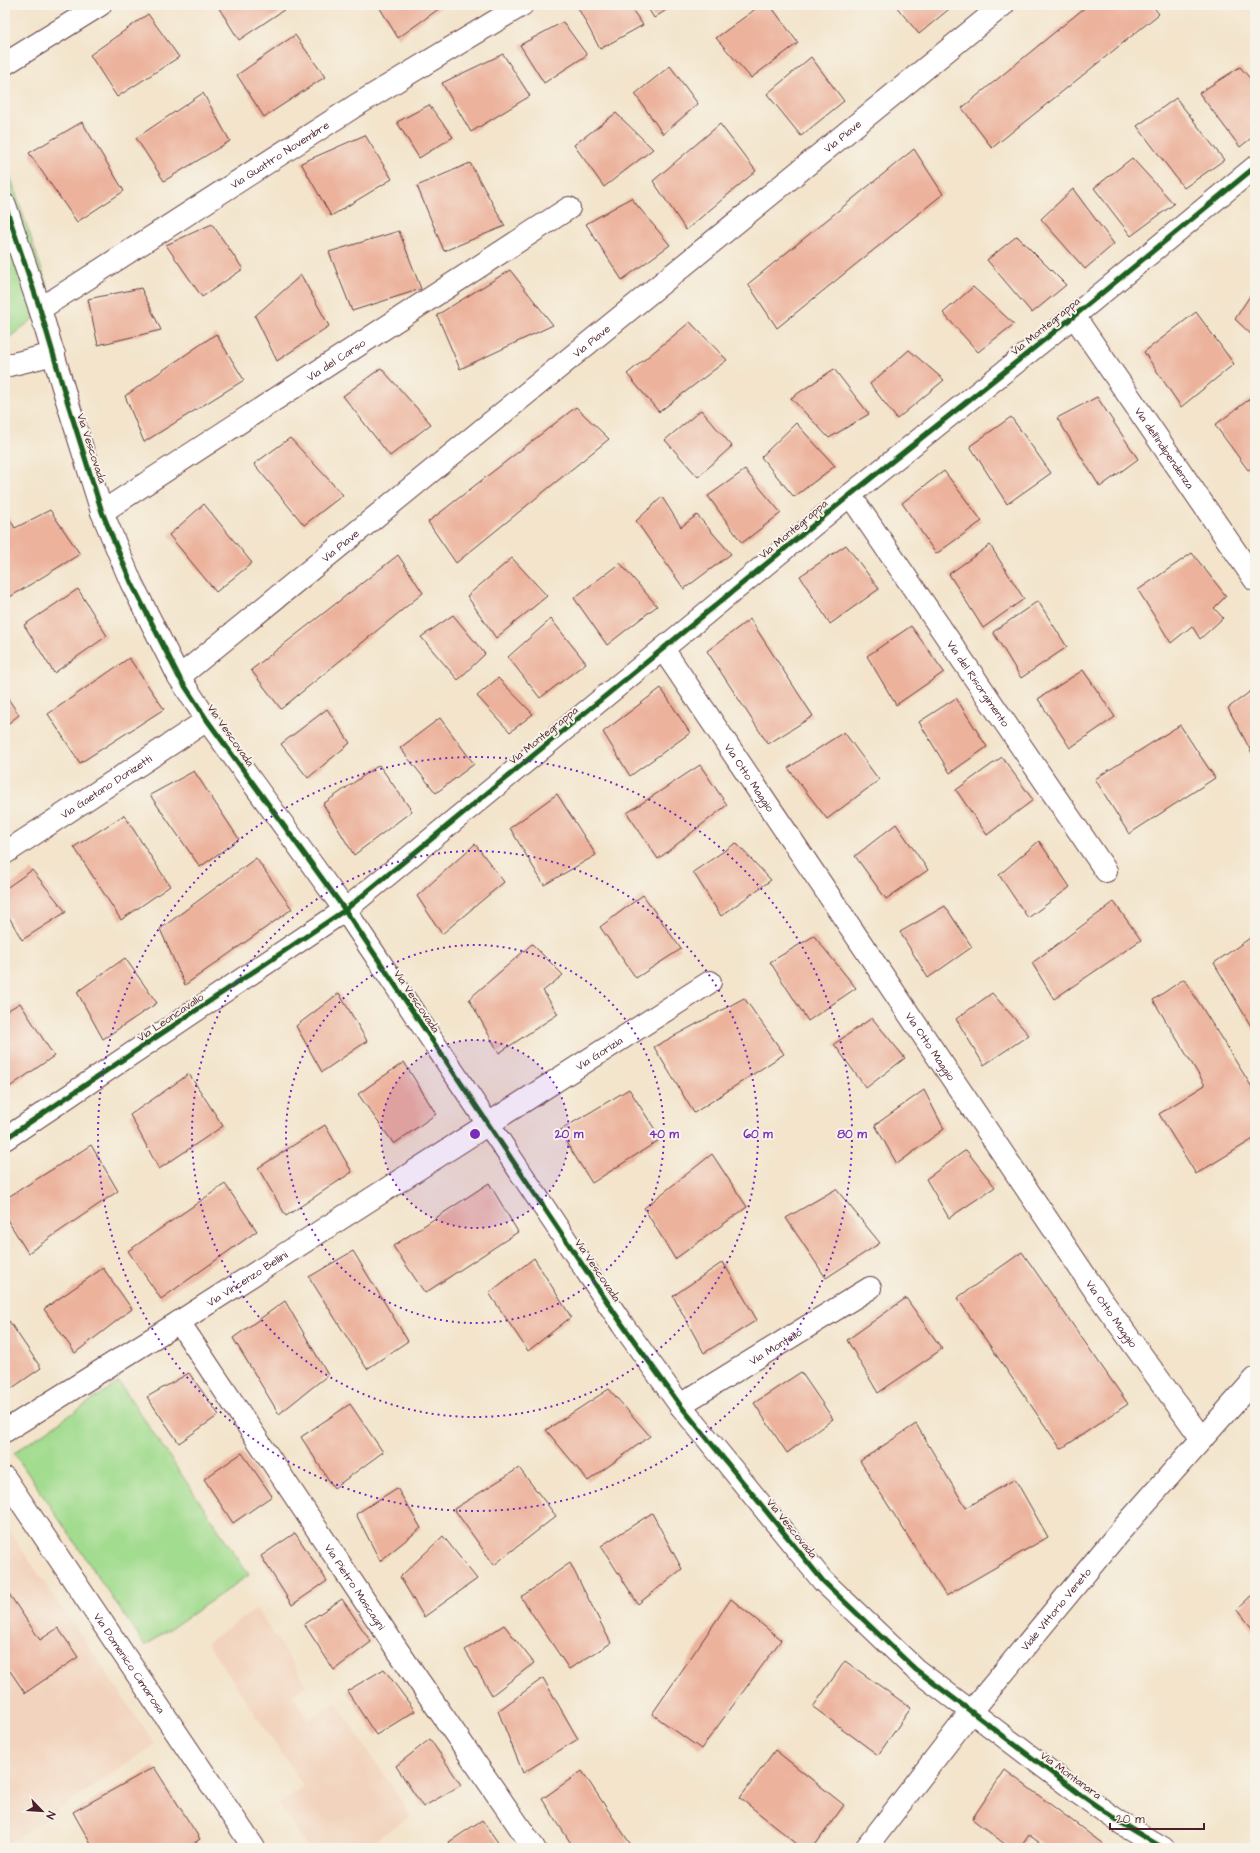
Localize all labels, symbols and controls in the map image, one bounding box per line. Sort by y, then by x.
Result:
street label: Via Piave [821,116,865,156]
street label: Via Quattro Novembre [228,118,332,192]
street label: Via Montegrappa [1008,294,1084,360]
street label: Via Piave [570,321,614,361]
street label: Via del Carso [304,335,369,385]
street label: Via dell'Indipendenza [1131,405,1198,492]
street label: Via Vescovada [73,411,110,485]
street label: Via Montegrappa [756,496,832,563]
street label: Via Piave [319,526,363,566]
street label: Via del Risorgimento [943,638,1013,731]
street label: Via Vescovada [204,701,258,770]
street label: Via Montegrappa [506,703,582,769]
street label: Via Otto Maggio [721,741,778,816]
street label: Via Gaetano Donizetti [58,751,155,822]
street label: Via Vescovada [390,967,443,1036]
street label: Via Leoncavallo [134,989,207,1045]
street label: Via Otto Maggio [902,1009,959,1084]
street label: Via Gorizia [573,1033,626,1074]
text: 20 m [554,1126,584,1143]
text: 40 m [649,1126,680,1143]
text: 60 m [743,1126,773,1143]
text: 80 m [837,1126,867,1143]
centre of rings [468,1127,482,1141]
street label: Via Vescovada [571,1236,624,1305]
street label: Via Vincenzo Bellini [204,1247,291,1310]
street label: Via Otto Maggio [1082,1277,1141,1351]
street label: Via Montello [746,1324,806,1369]
street label: Via Vescovada [763,1495,821,1562]
street label: Via Pietro Mascagni [321,1541,389,1633]
street label: Viale Vittorio Veneto [1017,1564,1095,1654]
street label: Via Domenico Cimarosa [90,1610,169,1717]
street label: Via Montanara [1037,1748,1105,1803]
north arrow [22,1791,62,1831]
scale bar [1110,1805,1204,1831]
text: N [42,1809,59,1821]
text: 20 m [1116,1811,1145,1828]

